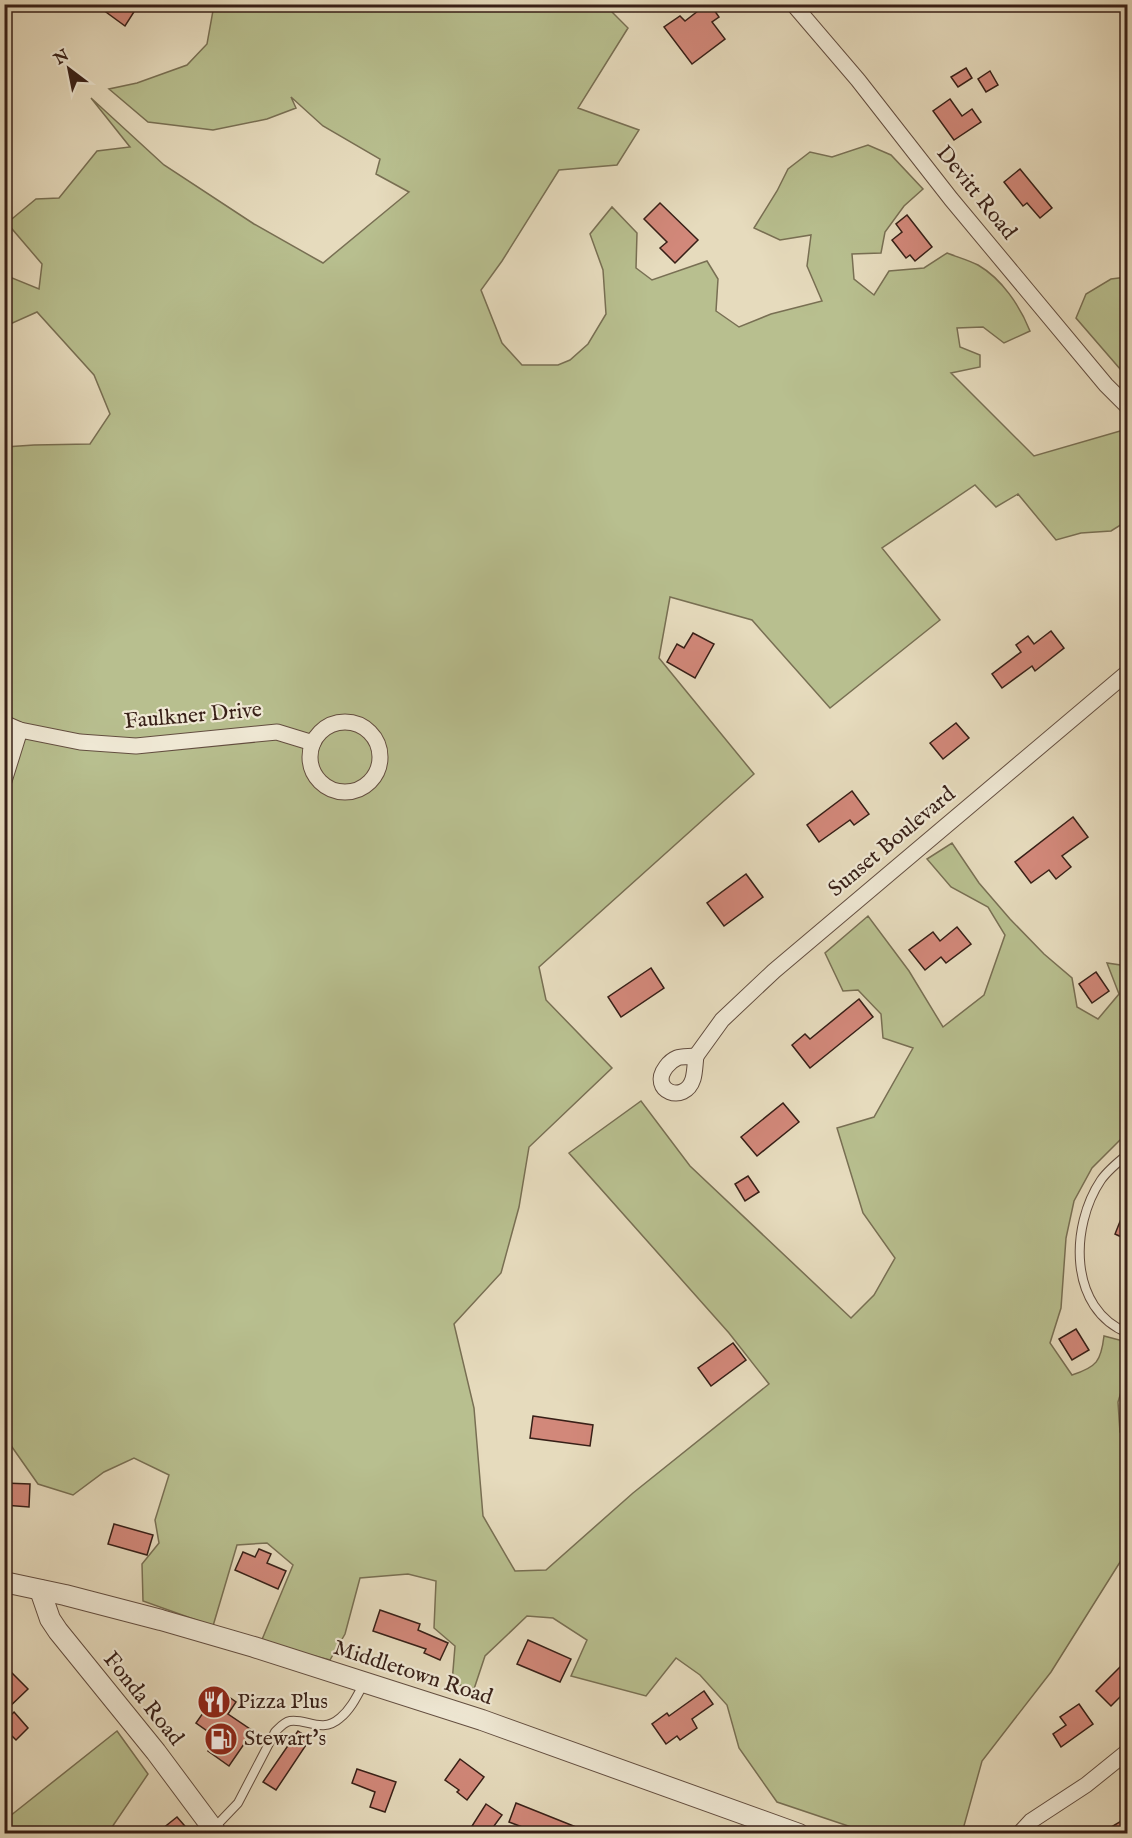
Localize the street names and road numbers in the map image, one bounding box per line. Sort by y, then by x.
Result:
street label: Devitt Road [930,140,1023,246]
street label: Faulkner Drive [123,696,263,736]
street label: Sunset Boulevard [823,781,961,903]
street label: Middletown Road [330,1634,496,1712]
street label: Fonda Road [97,1646,190,1752]

